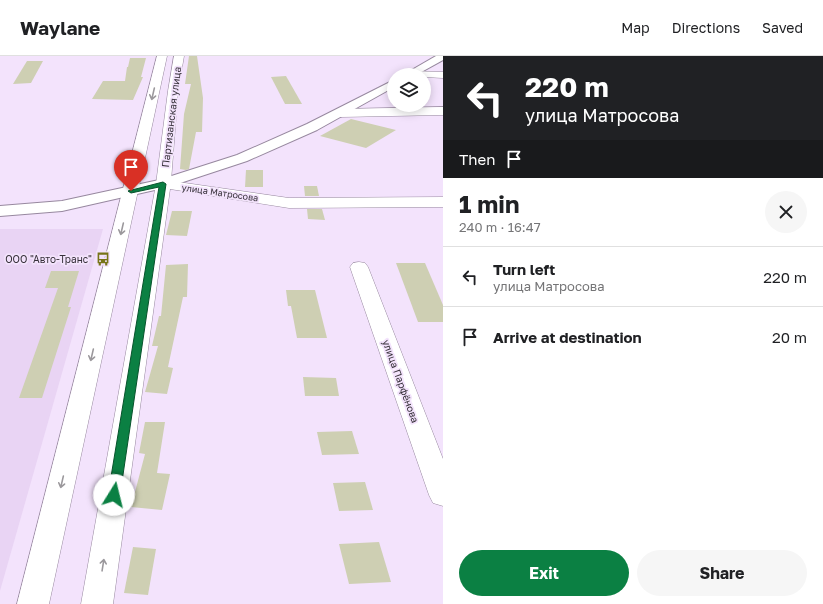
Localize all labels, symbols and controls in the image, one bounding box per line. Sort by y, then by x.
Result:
text: Waylane [20,16,100,39]
text: Map [621,19,650,36]
text: Directions [672,19,740,36]
text: Saved [762,19,803,36]
street label: Партизанская улица [159,66,183,168]
map controls [387,68,431,112]
button: layers [387,68,431,112]
text: 220 m [525,70,609,103]
icon: left [459,72,511,124]
one-way arrow [149,87,157,100]
text: улица Матросова [525,104,679,126]
icon: arrive [503,148,525,170]
pin [114,150,148,191]
text: Then [459,150,495,168]
icon: arrive [120,156,142,178]
street label: улица Матросова [181,182,259,203]
text: 1 min [459,189,519,218]
button: close [765,191,807,233]
text: 240 m · 16:47 [459,219,541,235]
one-way arrow [118,222,126,235]
bus stop icon: ООО "Авто-Транс" [95,251,111,267]
place label: ООО "Авто-Транс" [5,253,92,265]
text: Turn left [493,260,555,278]
icon: left [459,266,481,288]
text: 220 m [763,268,807,286]
text: улица Матросова [493,278,604,294]
icon: arrive [459,326,481,348]
text: Arrive at destination [493,328,642,346]
text: 20 m [772,328,807,346]
street label: улица Парфёнова [380,338,422,424]
one-way arrow [88,348,95,361]
position arrow [93,474,135,516]
one-way arrow [58,475,65,488]
button: Exit [459,550,629,596]
button: Share [637,550,807,596]
one-way arrow [100,559,108,572]

